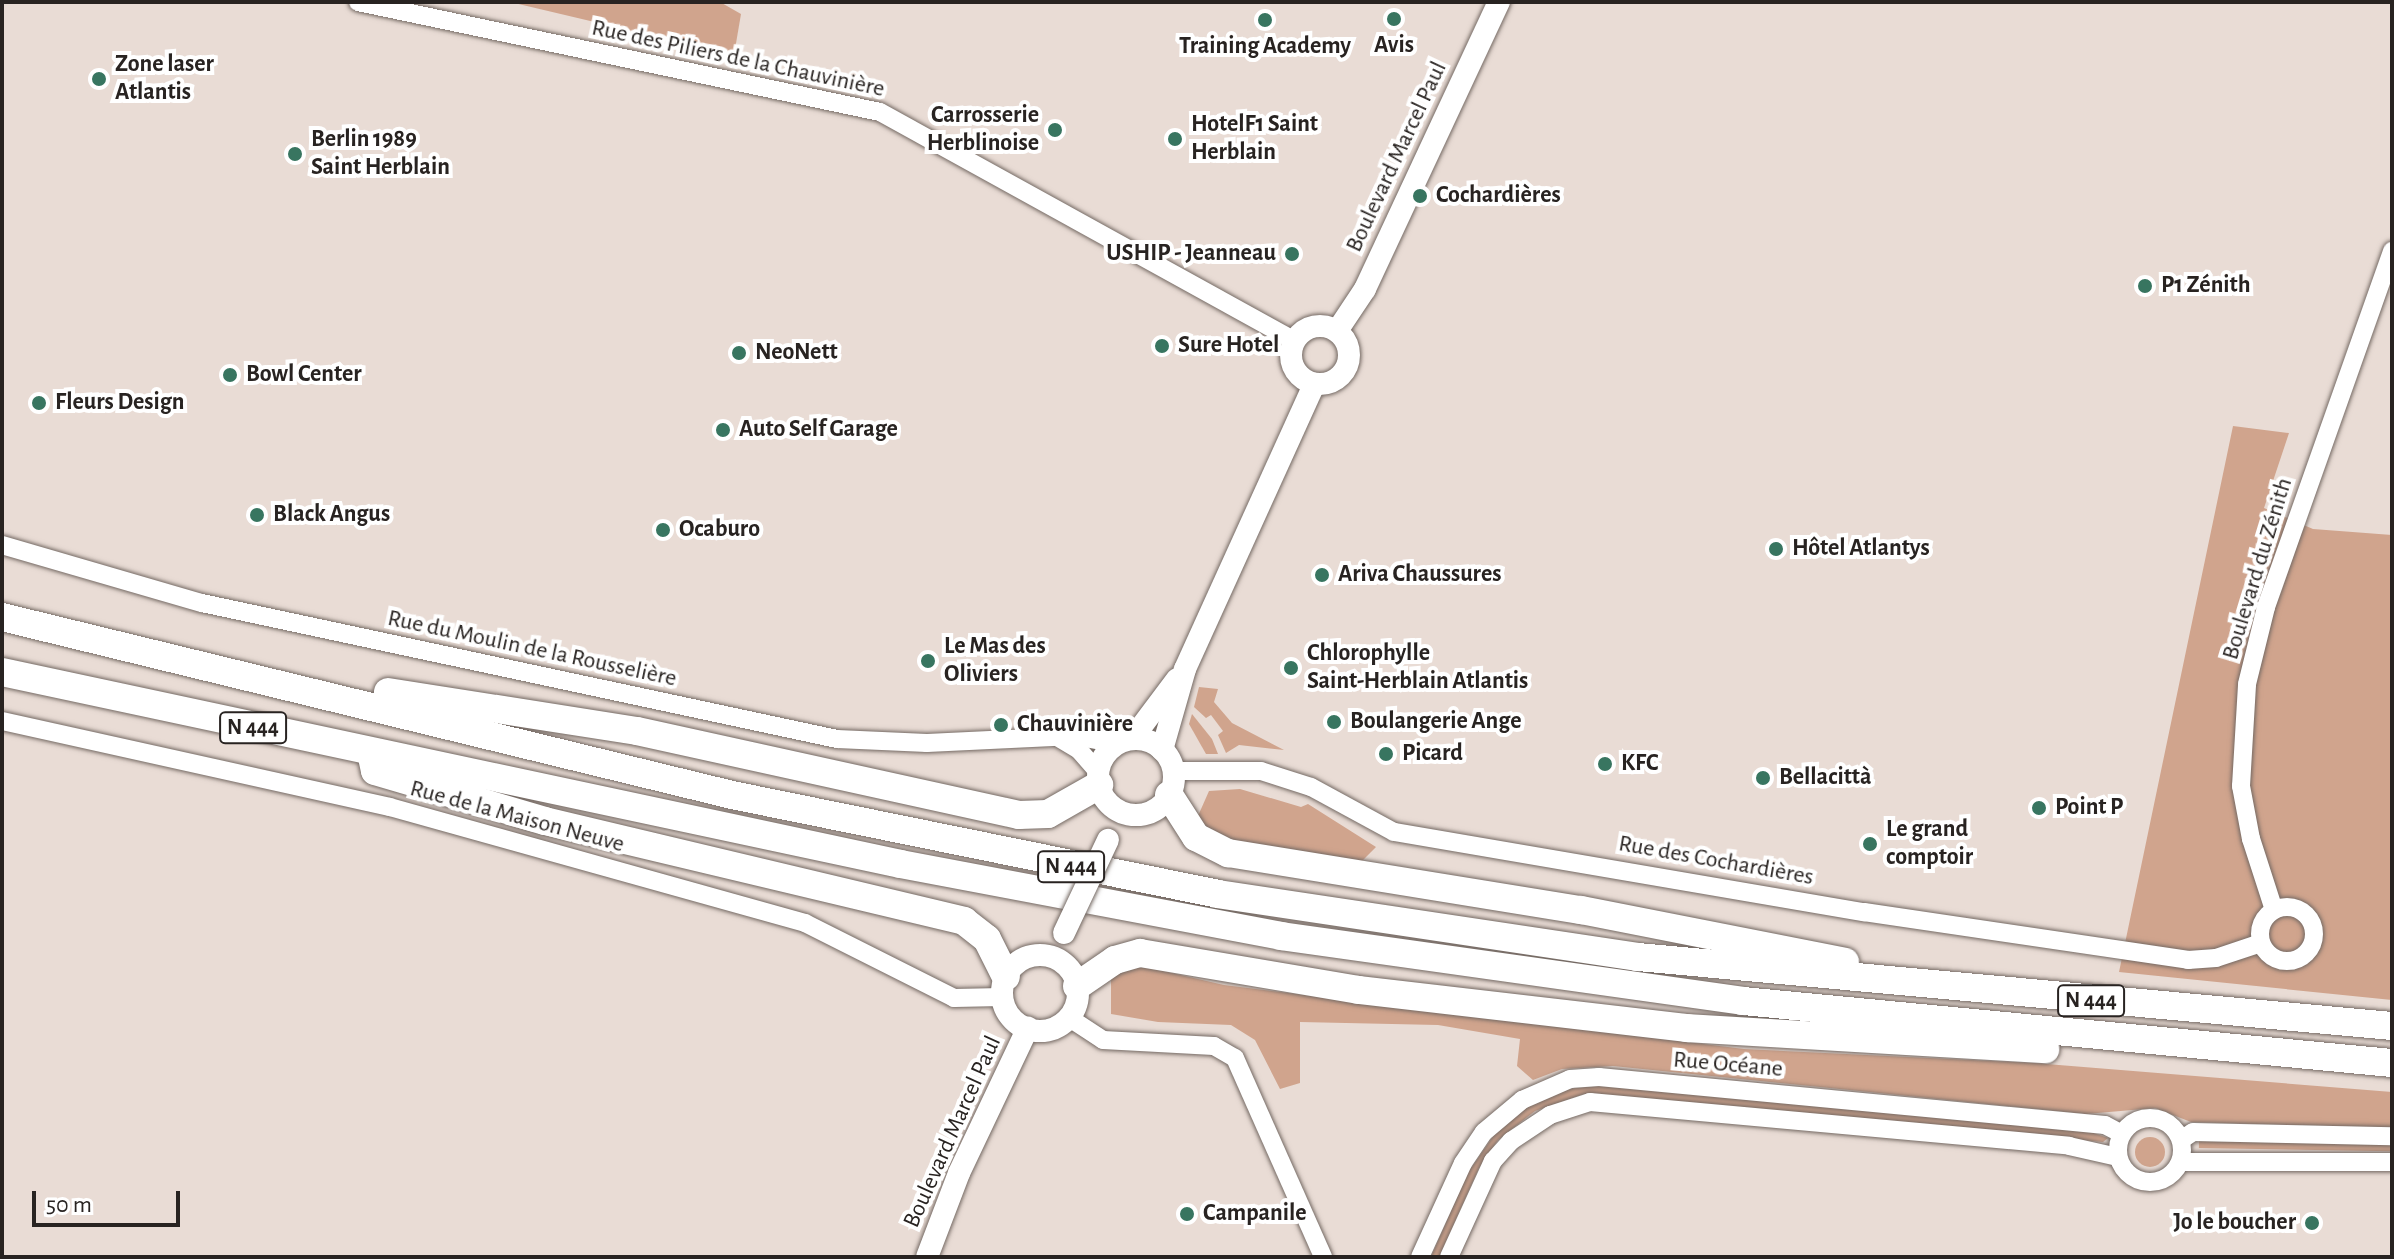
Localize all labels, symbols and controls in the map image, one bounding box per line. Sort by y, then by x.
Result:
marker: Avis [1385,10,1403,28]
marker: Training Academy [1256,11,1274,29]
street label: Rue des Piliers de la Chauvinière [589,14,887,104]
place label: Avis [1374,32,1414,60]
place label: Training Academy [1179,33,1351,61]
place label: Zone laser Atlantis [115,51,214,107]
street label: Boulevard Marcel Paul [1340,57,1454,257]
marker: Zone laser Atlantis [90,70,108,88]
place label: Carrosserie Herblinoise [927,102,1039,158]
place label: HotelF1 Saint Herblain [1191,111,1318,167]
marker: Carrosserie Herblinoise [1046,121,1064,139]
place label: Berlin 1989 Saint Herblain [311,126,450,182]
marker: HotelF1 Saint Herblain [1166,130,1184,148]
marker: Berlin 1989 Saint Herblain [286,145,304,163]
place label: Cochardières [1436,182,1561,210]
marker: Cochardières [1411,187,1429,205]
place label: USHIP - Jeanneau [1106,240,1276,268]
marker: USHIP - Jeanneau [1283,245,1301,263]
place label: P1 Zénith [2161,272,2250,300]
marker: P1 Zénith [2136,277,2154,295]
place label: Sure Hotel [1178,332,1279,360]
marker: Sure Hotel [1153,337,1171,355]
place label: NeoNett [755,339,838,367]
marker: NeoNett [730,344,748,362]
place label: Bowl Center [246,361,362,389]
marker: Bowl Center [221,366,239,384]
place label: Fleurs Design [55,389,185,417]
marker: Fleurs Design [30,394,48,412]
place label: Auto Self Garage [739,416,898,444]
marker: Auto Self Garage [714,421,732,439]
street label: Boulevard du Zénith [2217,475,2299,663]
place label: Black Angus [273,501,390,529]
marker: Black Angus [248,506,266,524]
place label: Ocaburo [679,516,760,544]
marker: Ocaburo [654,521,672,539]
place label: Hôtel Atlantys [1792,535,1930,563]
marker: Hôtel Atlantys [1767,540,1785,558]
place label: Ariva Chaussures [1338,561,1501,589]
marker: Ariva Chaussures [1313,566,1331,584]
street label: Rue du Moulin de la Rousselière [385,604,679,694]
place label: Le Mas des Oliviers [944,633,1046,689]
place label: Chlorophylle Saint-Herblain Atlantis [1307,640,1528,696]
marker: Le Mas des Oliviers [919,652,937,670]
marker: Chlorophylle Saint-Herblain Atlantis [1282,659,1300,677]
place label: Boulangerie Ange [1350,708,1522,736]
road number: N 444 [219,710,287,746]
place label: Chauvinière [1017,711,1133,739]
marker: Boulangerie Ange [1325,713,1343,731]
marker: Chauvinière [992,716,1010,734]
place label: Picard [1402,740,1463,768]
marker: Picard [1377,745,1395,763]
place label: KFC [1621,750,1658,778]
marker: KFC [1596,755,1614,773]
place label: Bellacittà [1779,764,1871,792]
marker: Bellacittà [1754,769,1772,787]
street label: Rue de la Maison Neuve [407,775,627,859]
place label: Point P [2055,794,2123,822]
marker: Point P [2030,799,2048,817]
place label: Le grand comptoir [1886,816,1973,872]
street label: Rue des Cochardières [1616,830,1816,892]
marker: Le grand comptoir [1861,835,1879,853]
road number: N 444 [1037,849,1105,885]
road number: N 444 [2057,983,2125,1019]
street label: Boulevard Marcel Paul [898,1032,1008,1232]
street label: Rue Océane [1672,1046,1784,1084]
scale bar [36,1175,184,1225]
text: 50 m [46,1193,92,1217]
place label: Campanile [1203,1200,1307,1228]
marker: Campanile [1178,1205,1196,1223]
place label: Jo le boucher [2173,1209,2296,1237]
marker: Jo le boucher [2303,1214,2321,1232]

